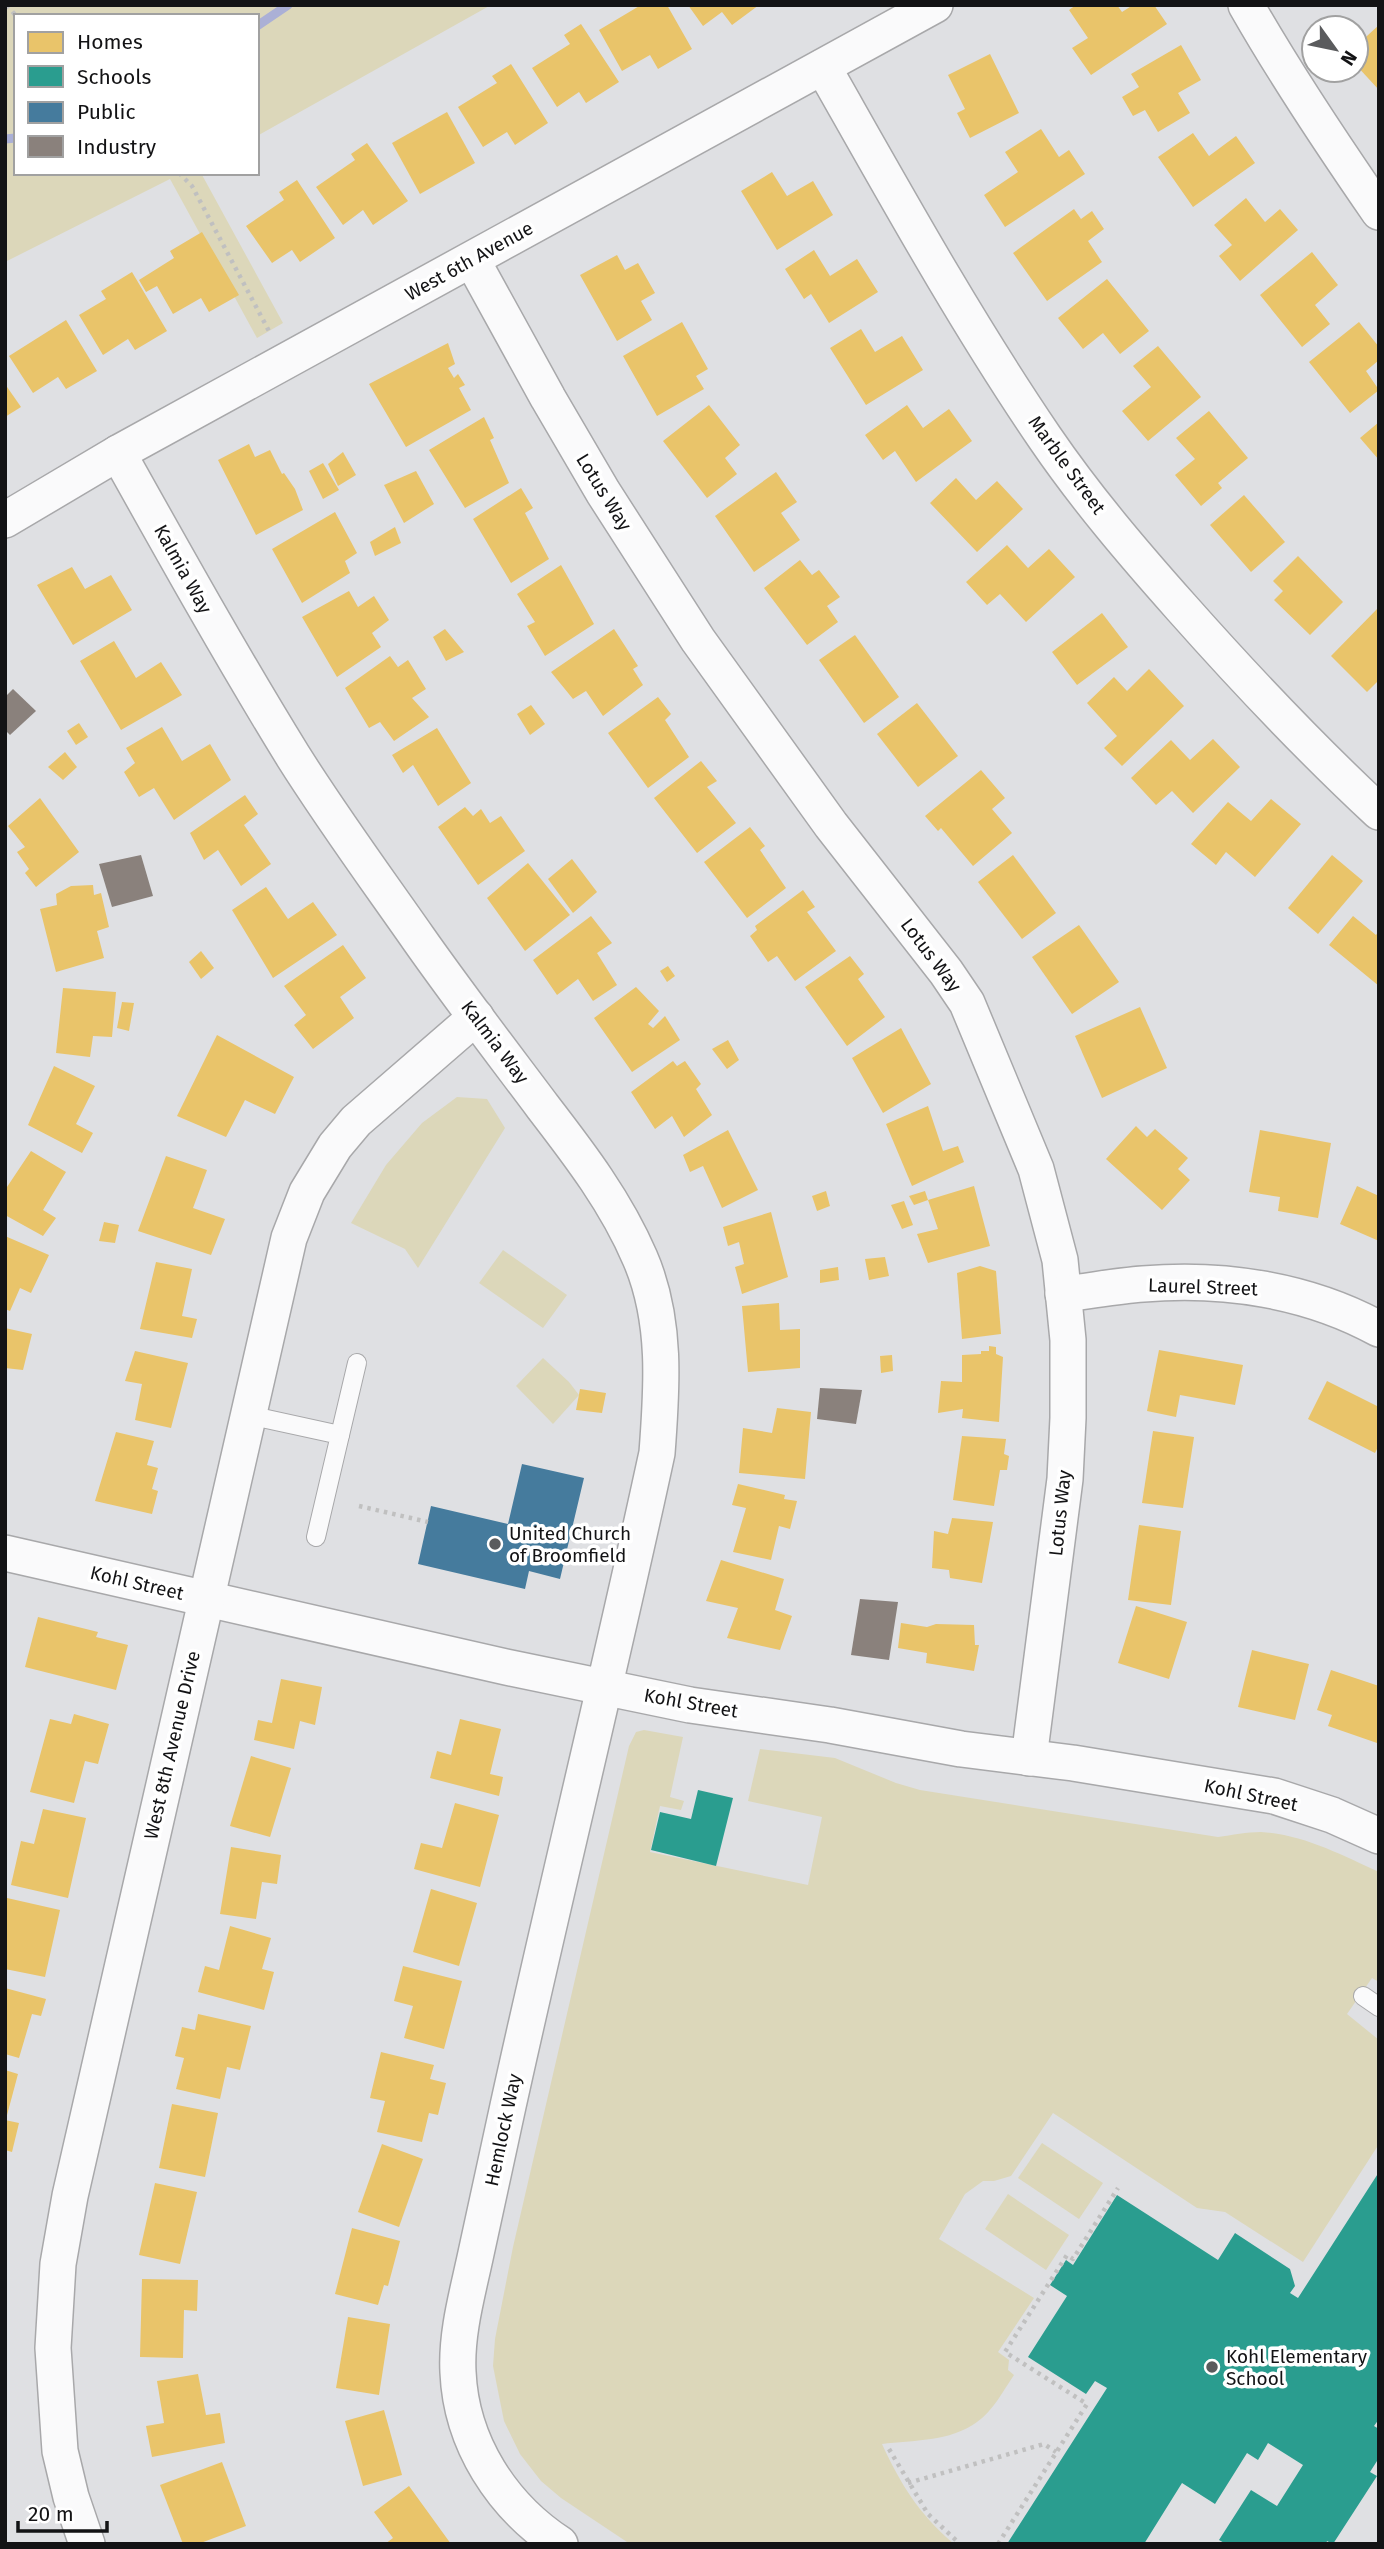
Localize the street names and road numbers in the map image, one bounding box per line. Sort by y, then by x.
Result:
street label: West 6th Avenue [401,216,537,306]
street label: Marble Street [1024,411,1111,519]
street label: Lotus Way [571,449,637,535]
street label: Kalmia Way [149,520,217,618]
street label: Lotus Way [896,914,967,997]
street label: Kalmia Way [456,996,534,1089]
street label: Laurel Street [1148,1274,1258,1300]
street label: Lotus Way [1044,1468,1076,1557]
street label: Kohl Street [88,1561,186,1605]
street label: West 8th Avenue Drive [139,1648,205,1842]
street label: Kohl Street [642,1683,740,1723]
street label: Kohl Street [1202,1774,1300,1816]
street label: Hemlock Way [480,2071,526,2188]

